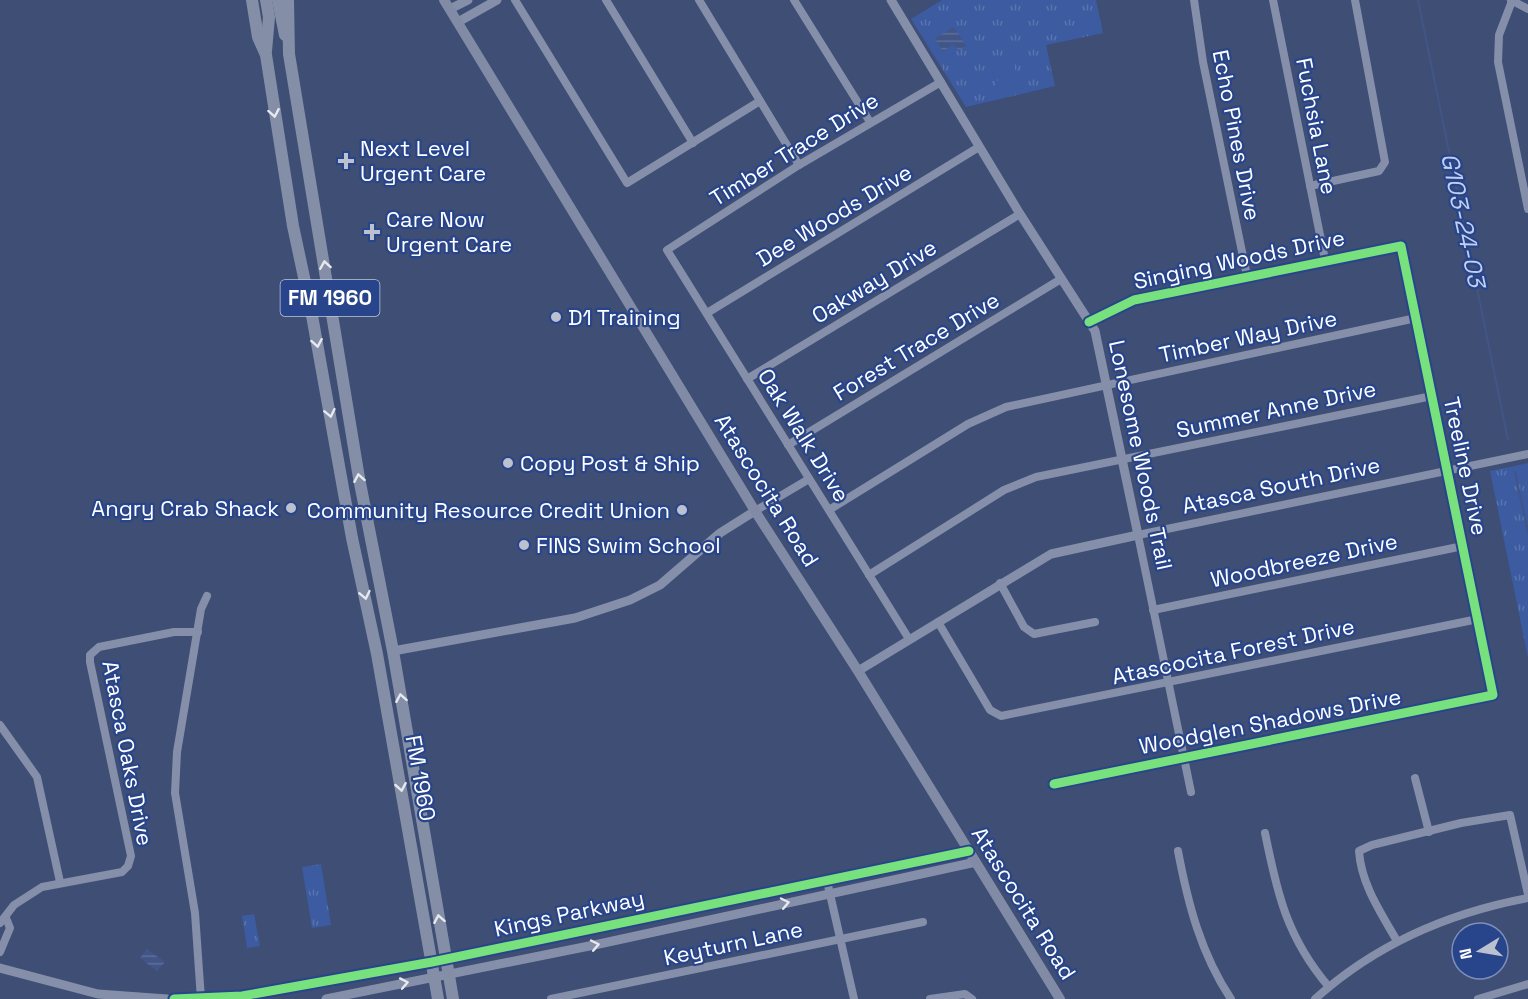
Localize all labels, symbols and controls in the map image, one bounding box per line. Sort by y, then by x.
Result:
street label: Echo Pines Drive [1207,47,1267,223]
street label: Fuchsia Lane [1290,55,1344,197]
street label: Timber Trace Drive [704,86,884,212]
one-way arrow [267,108,280,118]
place label: Next Level Urgent Care [360,134,486,187]
water label: G103-24-03 [1434,150,1494,293]
marker: Next Level Urgent Care [337,152,355,170]
street label: Dee Woods Drive [751,158,917,272]
place label: Care Now Urgent Care [386,205,512,258]
marker: Care Now Urgent Care [363,223,381,241]
street label: Singing Woods Drive [1131,223,1347,295]
street label: Oakway Drive [806,233,942,329]
one-way arrow [319,260,331,270]
road number: FM 1960 [280,280,380,316]
street label: Forest Trace Drive [828,285,1004,407]
place label: D1 Training [568,303,681,331]
street label: Timber Way Drive [1156,303,1340,369]
marker: D1 Training [549,310,563,324]
one-way arrow [310,338,323,348]
street label: Lonesome Woods Trail [1103,338,1179,572]
street label: Oak Walk Drive [752,363,856,507]
street label: Summer Anne Drive [1173,374,1379,444]
street label: Treeline Drive [1438,394,1494,538]
one-way arrow [323,408,336,418]
street label: Atascocita Road [709,408,825,572]
place label: Copy Post & Ship [520,449,700,477]
street label: Atasca South Drive [1179,450,1383,520]
marker: Copy Post & Ship [501,456,515,470]
one-way arrow [353,473,366,483]
place label: Angry Crab Shack [91,494,279,522]
place label: Community Resource Credit Union [307,496,670,524]
marker: Angry Crab Shack [284,501,298,515]
marker: Community Resource Credit Union [675,503,689,517]
street label: Woodbreeze Drive [1208,527,1400,593]
place label: FINS Swim School [536,531,721,559]
marker: FINS Swim School [517,538,531,552]
one-way arrow [358,590,371,600]
street label: Atascocita Forest Drive [1109,612,1357,690]
street label: Atasca Oaks Drive [96,658,160,848]
street label: Woodglen Shadows Drive [1137,682,1403,760]
one-way arrow [395,694,408,704]
street label: FM 1960 [400,733,442,823]
one-way arrow [394,782,407,792]
street label: Atascocita Road [966,821,1082,985]
street label: Kings Parkway [491,883,647,943]
one-way arrow [780,897,790,910]
one-way arrow [433,915,445,924]
street label: Keyturn Lane [661,915,805,971]
north arrow [1450,921,1510,981]
one-way arrow [589,939,599,952]
text: N [1454,946,1477,961]
one-way arrow [398,977,408,990]

